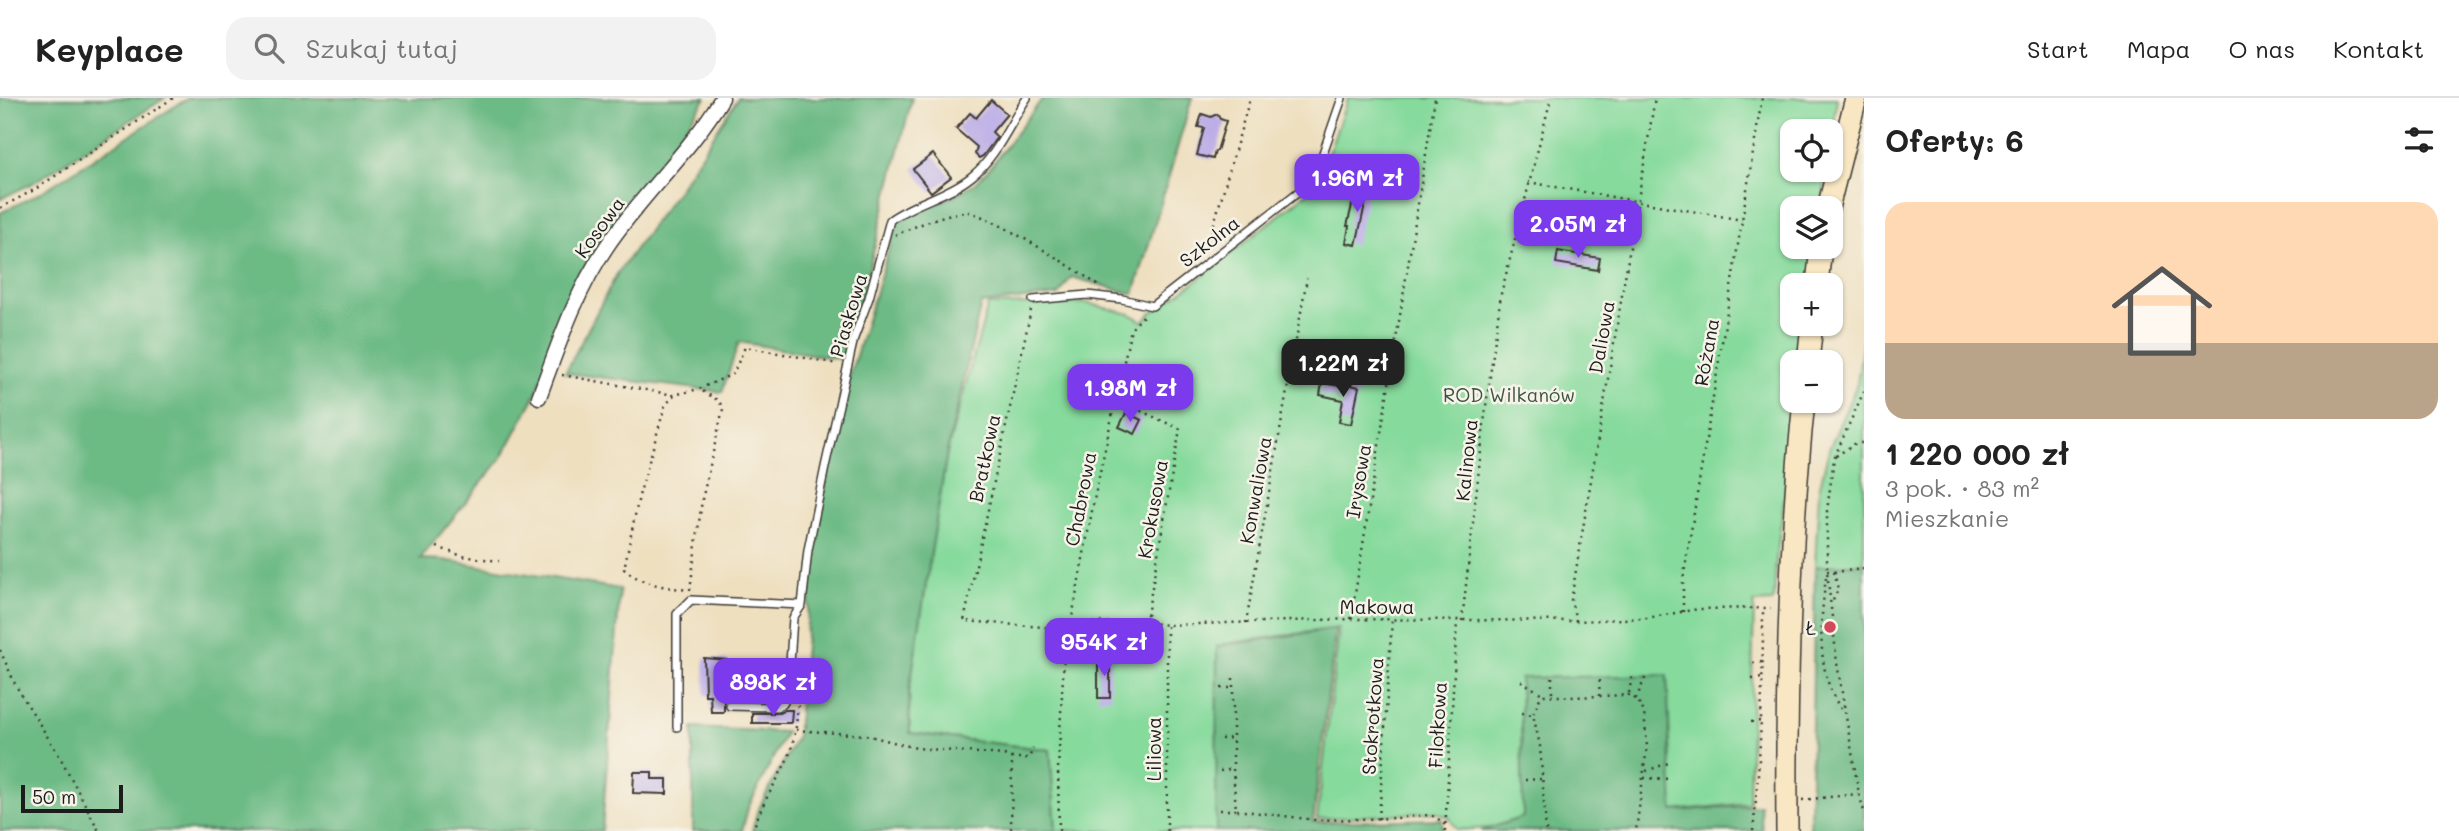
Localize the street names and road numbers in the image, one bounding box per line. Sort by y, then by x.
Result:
street label: Kosowa [568,191,630,263]
street label: Szkolna [1174,210,1244,272]
street label: Piaskowa [823,270,873,360]
street label: Daliowa [1582,299,1620,375]
street label: Różana [1688,316,1724,388]
street label: Bratkowa [962,412,1006,504]
street label: Kalinowa [1449,418,1483,502]
street label: Konwaliowa [1233,434,1277,546]
street label: Irysowa [1340,442,1376,520]
street label: Chabrowa [1059,450,1101,548]
street label: Krokusowa [1131,458,1173,560]
street label: Makowa [1340,594,1414,619]
street label: Stokrotkowa [1355,657,1389,775]
street label: Filołkowa [1422,681,1452,769]
street label: Liliowa [1141,717,1166,781]

